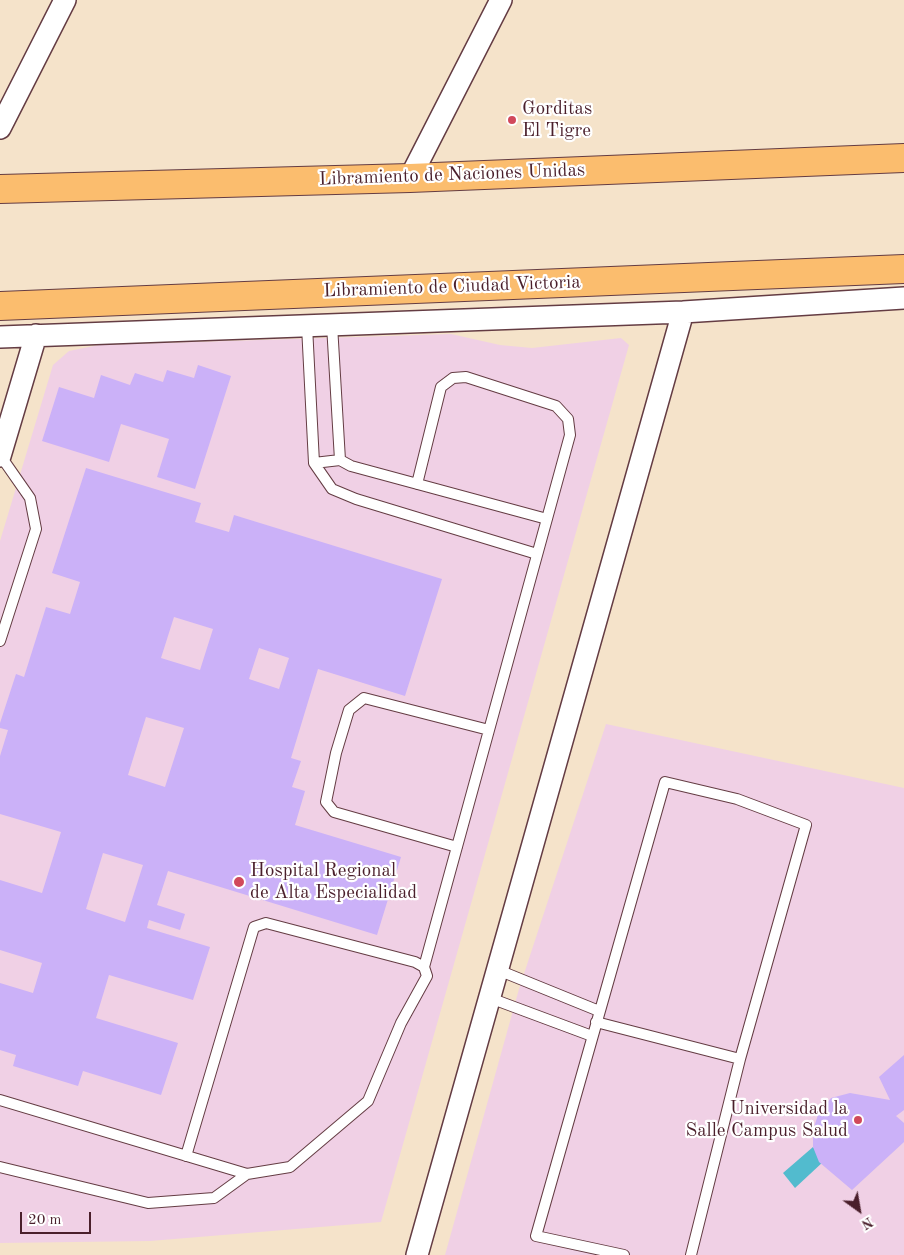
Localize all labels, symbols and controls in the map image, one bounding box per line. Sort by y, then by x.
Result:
place label: Gorditas El Tigre [522,98,592,142]
marker: Gorditas El Tigre [506,114,518,126]
street label: Libramiento de Naciones Unidas [318,159,586,191]
street label: Libramiento de Ciudad Victoria [323,271,581,303]
place label: Hospital Regional de Alta Especialidad [250,860,417,904]
marker: Hospital Regional de Alta Especialidad [232,875,246,889]
place label: Universidad la Salle Campus Salud [685,1098,848,1142]
marker: Universidad la Salle Campus Salud [852,1114,864,1126]
north arrow [834,1185,884,1235]
scale bar [22,1202,94,1234]
text: 20 m [28,1213,62,1228]
text: N [859,1214,875,1231]

